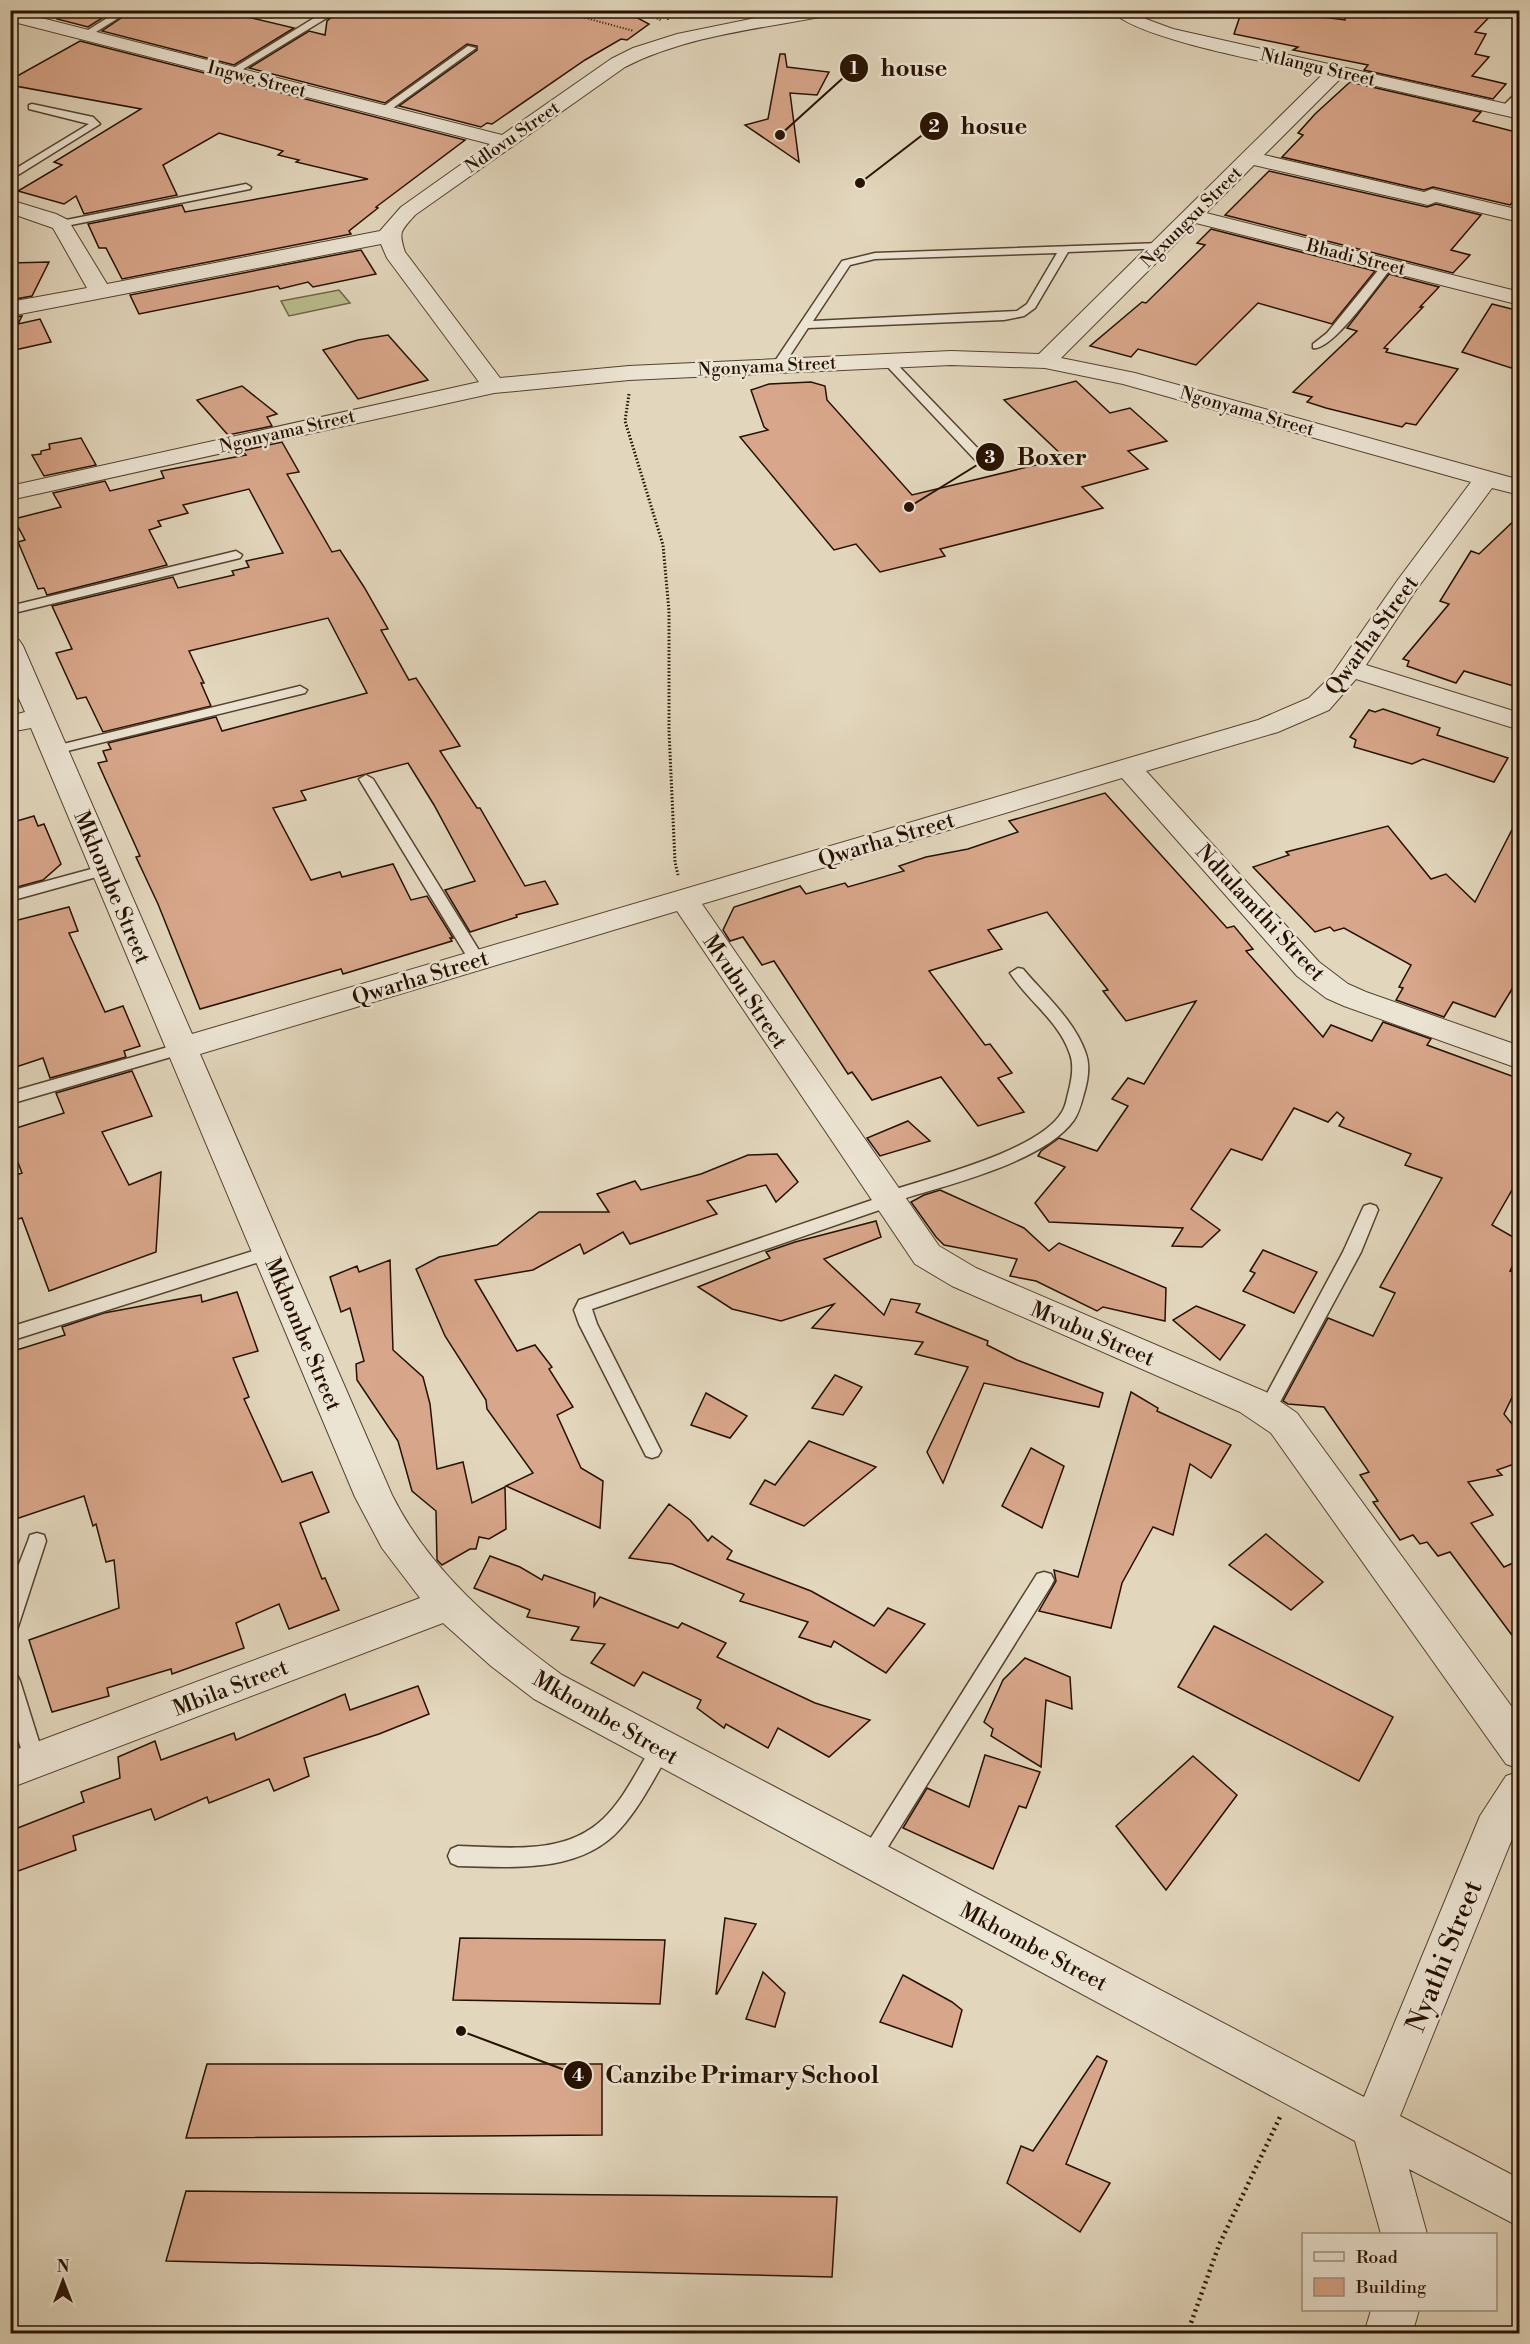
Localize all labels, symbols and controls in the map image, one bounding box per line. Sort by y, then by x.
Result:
street label: Ntlangu Street [1258,43,1378,92]
callout: house [839,47,960,89]
text: house [881,54,948,84]
street label: Ingwe Street [205,56,309,103]
text: 1 [850,57,859,80]
street label: Ndlovu Street [460,96,565,179]
callout: hosue [919,105,1039,147]
text: hosue [961,112,1028,142]
text: 2 [928,115,940,138]
street label: Ngxungxu Street [1136,161,1247,273]
street label: Bhadi Street [1303,234,1408,281]
street label: Ngonyama Street [697,351,837,382]
street label: Ngonyama Street [1177,381,1317,442]
street label: Ngonyama Street [217,405,358,458]
callout: Boxer [975,436,1099,478]
text: Boxer [1017,443,1087,473]
text: 3 [985,446,996,469]
street label: Qwarha Street [1320,571,1425,701]
street label: Mkhombe Street [67,807,156,968]
street label: Qwarha Street [815,807,958,874]
street label: Ndlulamthi Street [1189,839,1330,987]
street label: Mvubu Street [697,929,793,1054]
street label: Qwarha Street [349,945,492,1012]
street label: Mkhombe Street [258,1254,347,1415]
street label: Mvubu Street [1026,1296,1159,1373]
street label: Mbila Street [169,1654,292,1723]
street label: Mkhombe Street [528,1666,683,1771]
street label: Nyathi Street [1399,1875,1491,2037]
street label: Mkhombe Street [955,1897,1112,1998]
callout: Canzibe Primary School [563,2054,891,2096]
text: Canzibe Primary School [605,2061,879,2091]
text: 4 [572,2064,584,2087]
legend [1302,2233,1497,2311]
text: Road [1356,2246,1399,2269]
north arrow [33,2251,93,2311]
text: N [57,2257,70,2277]
text: Building [1355,2276,1427,2299]

